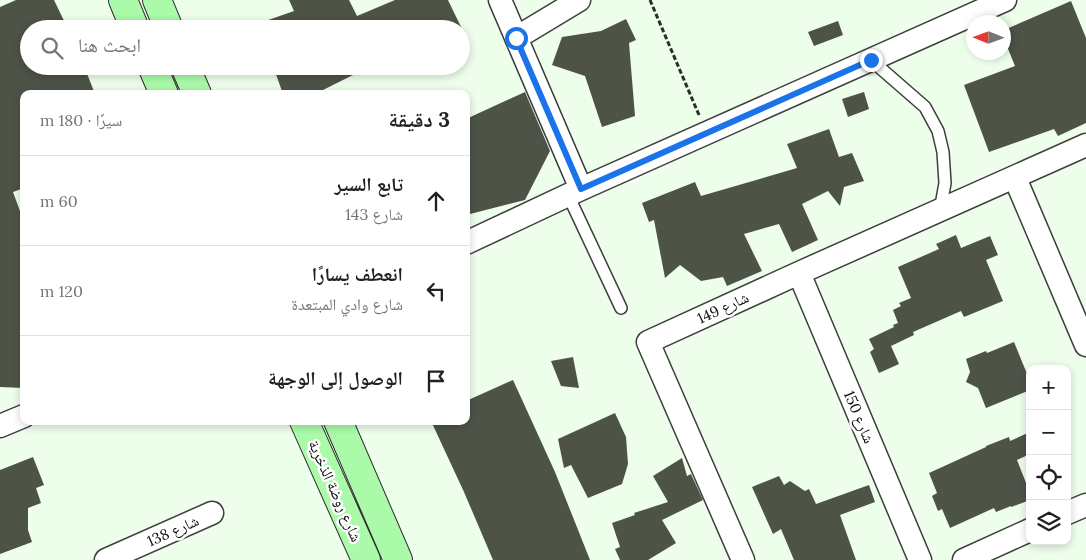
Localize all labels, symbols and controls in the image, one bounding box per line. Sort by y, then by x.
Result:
north arrow [966,15,1011,60]
search box [20,20,470,75]
route start [505,27,528,50]
text: ابحث هنا [78,33,141,57]
icon: search [38,34,66,62]
route end [860,49,883,72]
text: 3 دقيقة [389,106,450,133]
text: سيرًا · 180 m [40,110,122,130]
text: تابع السير [335,172,403,196]
icon: ahead [422,187,450,215]
text: 60 m [40,191,78,211]
text: شارع 143 [345,204,403,224]
text: انعطف يسارًا [312,262,403,286]
icon: left [422,277,450,305]
text: 120 m [40,281,83,301]
street label: شارع 149 [694,287,752,329]
text: شارع وادي المبتعدة [291,294,403,314]
map controls [1026,365,1071,545]
button: + [1026,365,1071,410]
text: الوصول إلى الوجهة [268,366,403,390]
icon: arrive [422,367,450,395]
street label: شارع 150 [839,388,879,447]
button: − [1026,410,1071,455]
street label: شارع روضة الذخرية [304,437,366,545]
button: locate [1026,455,1071,500]
button: layers [1026,500,1071,545]
street label: شارع 138 [144,511,202,551]

